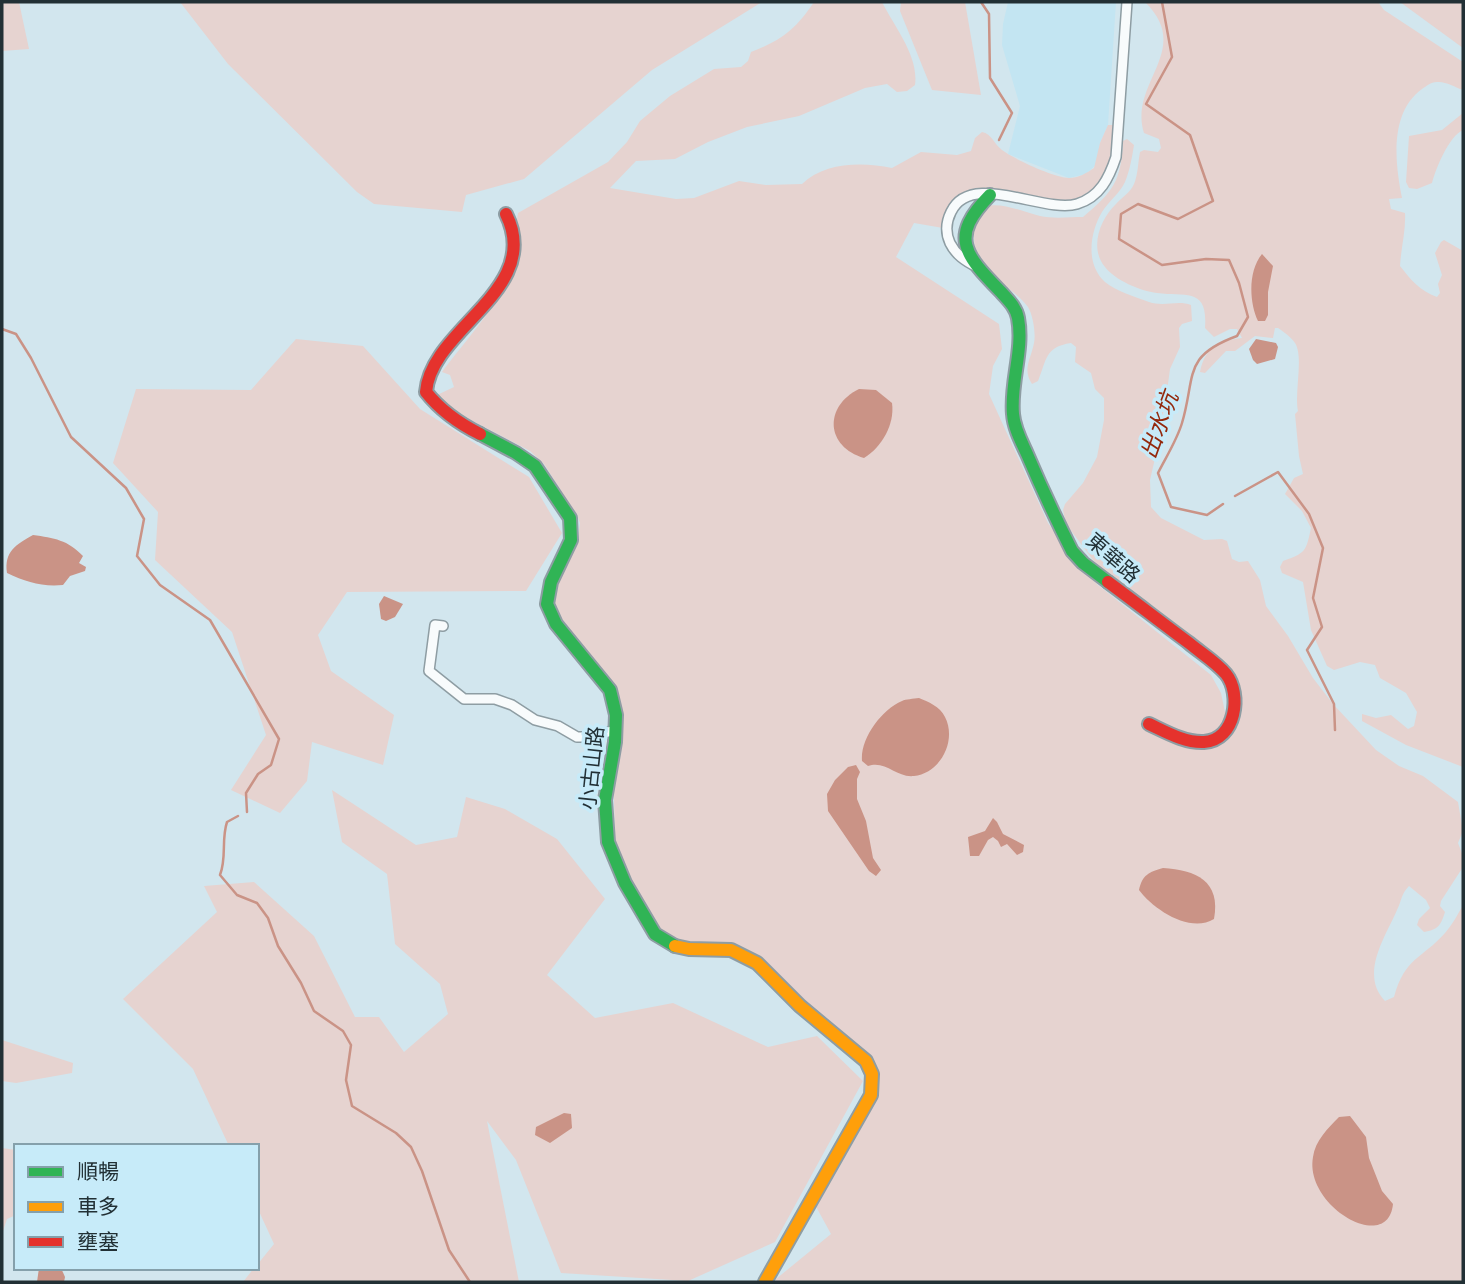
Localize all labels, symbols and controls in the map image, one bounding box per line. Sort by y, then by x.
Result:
water label: 出水坑 [1133,385,1186,463]
street label: 東華路 [1081,527,1146,588]
street label: 小古山路 [574,725,609,811]
legend [14,1144,259,1270]
text: 順暢 [77,1158,119,1185]
text: 車多 [77,1193,119,1220]
text: 壅塞 [77,1228,119,1255]

